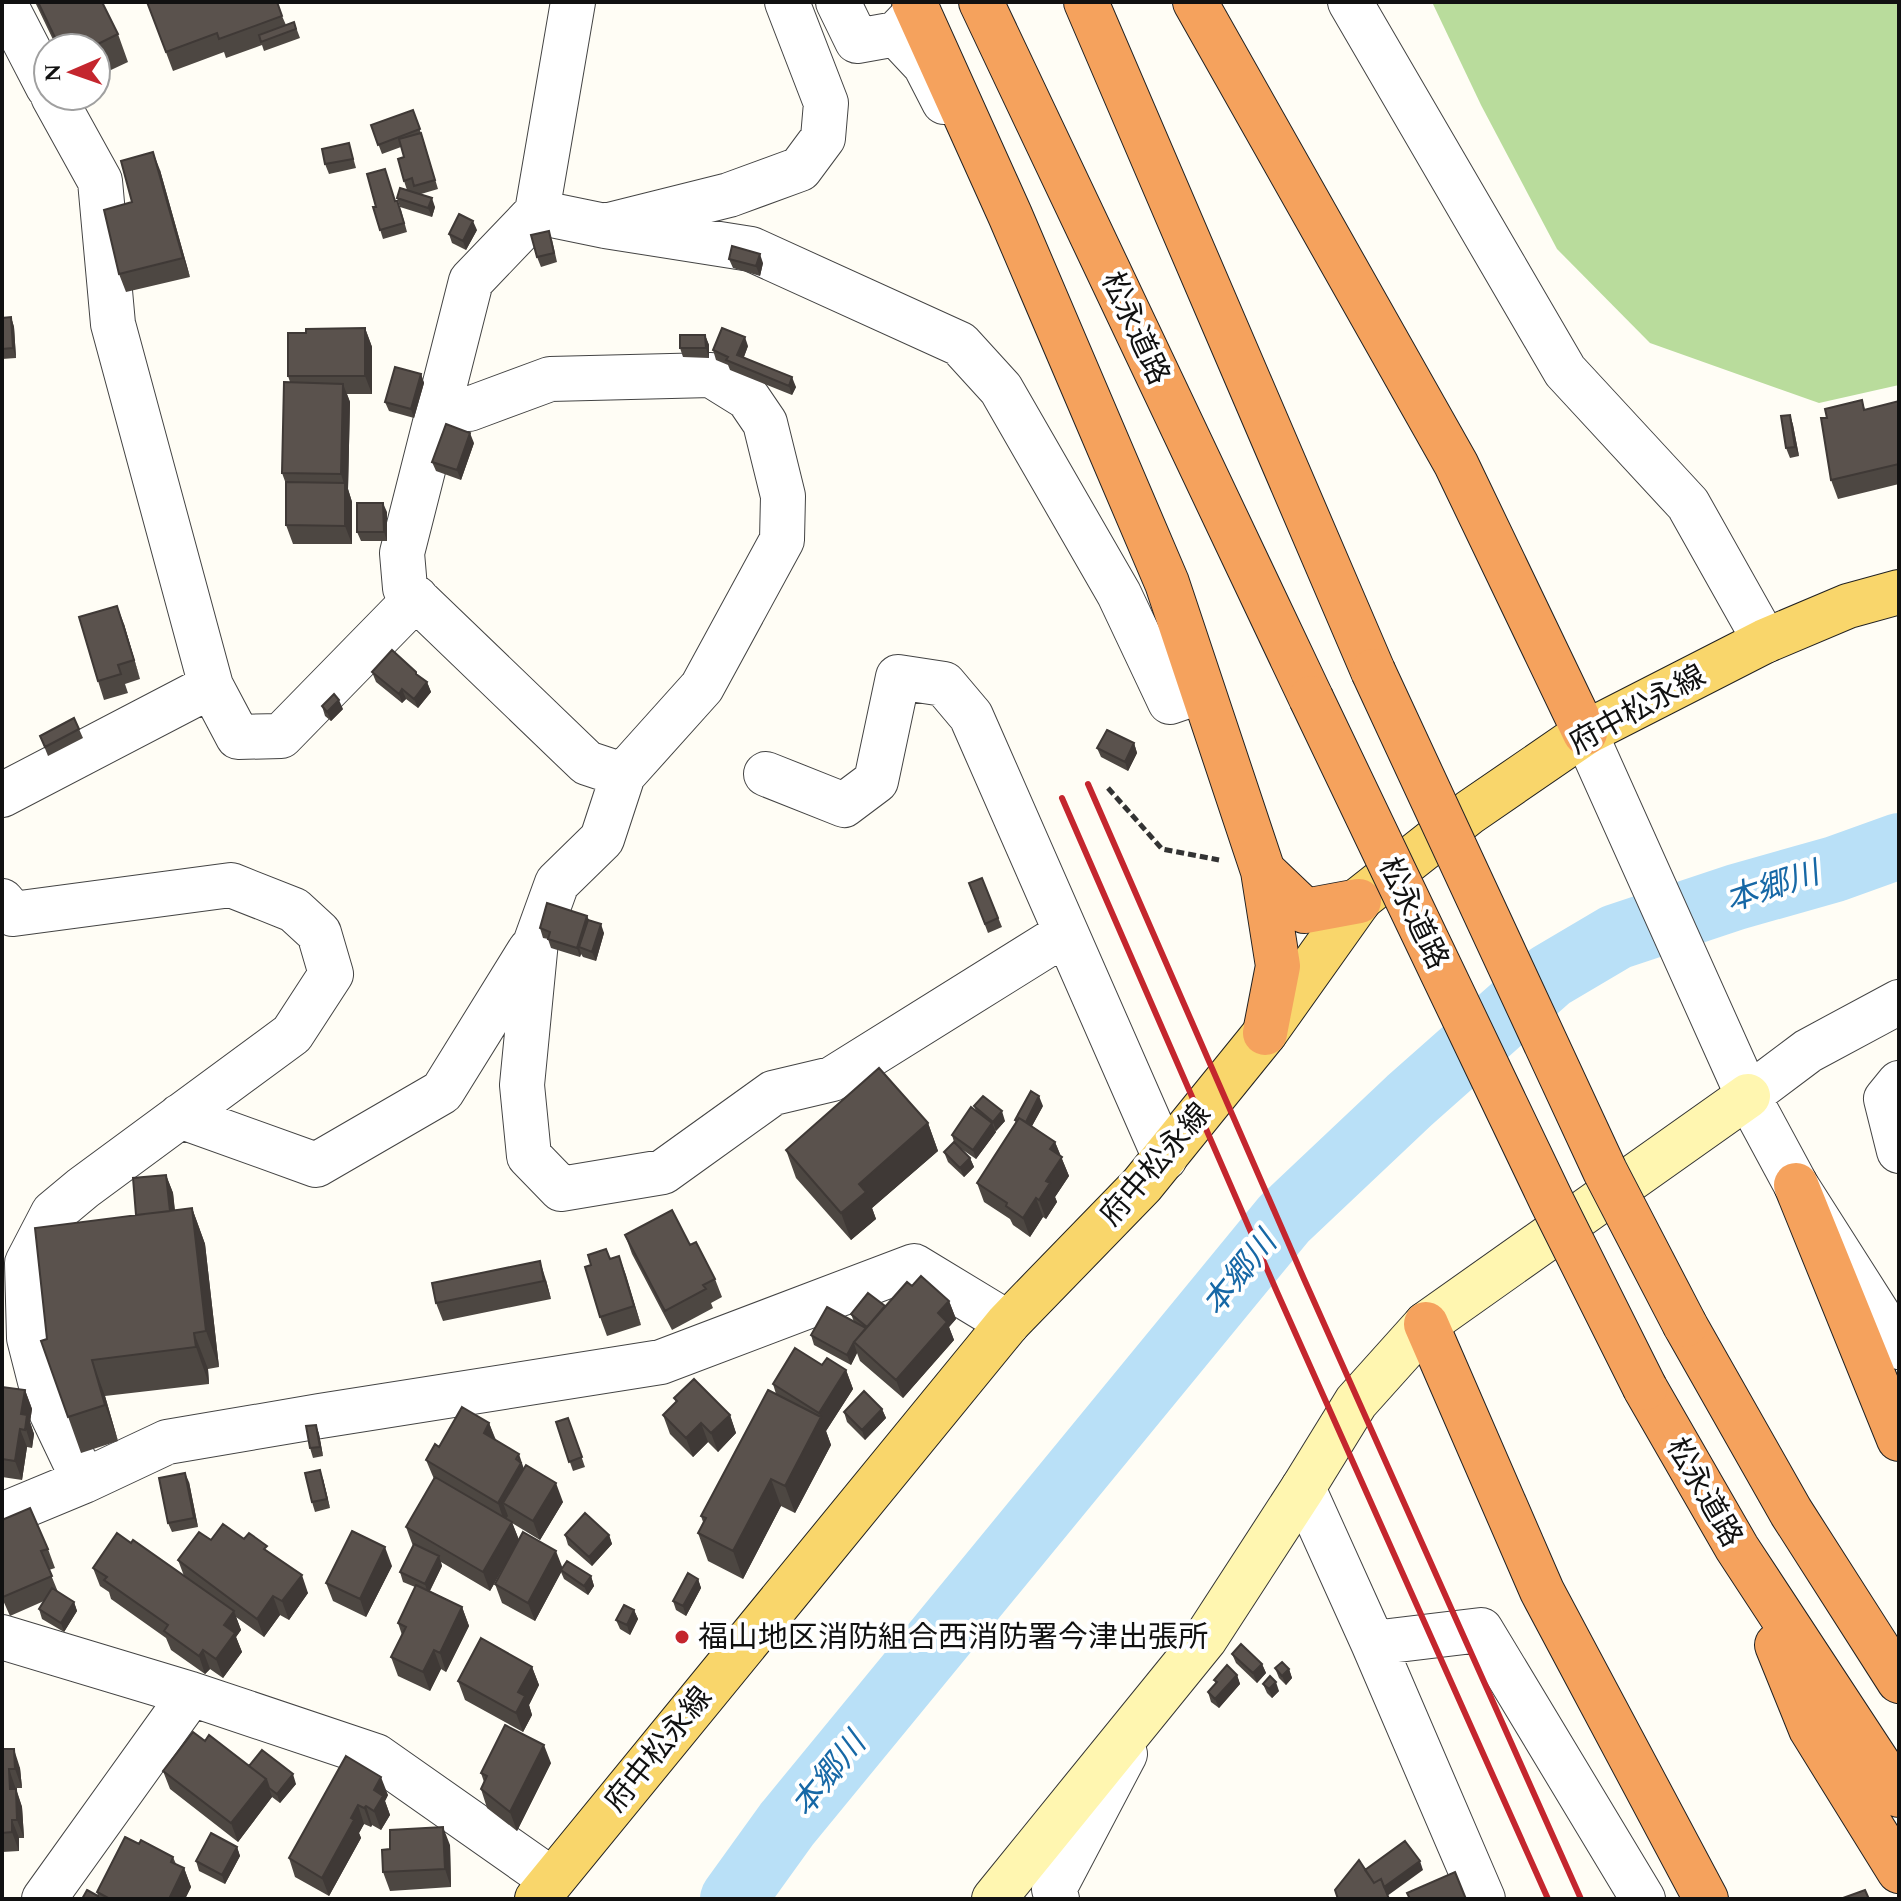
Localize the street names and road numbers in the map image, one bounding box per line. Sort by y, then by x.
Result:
street label: 松永道路 [1089,264,1181,393]
street label: 府中松永線 [1561,653,1714,766]
street label: 松永道路 [1366,849,1460,977]
street label: 府中松永線 [1089,1093,1222,1236]
street label: 松永道路 [1654,1429,1754,1556]
street label: 府中松永線 [594,1677,724,1822]

